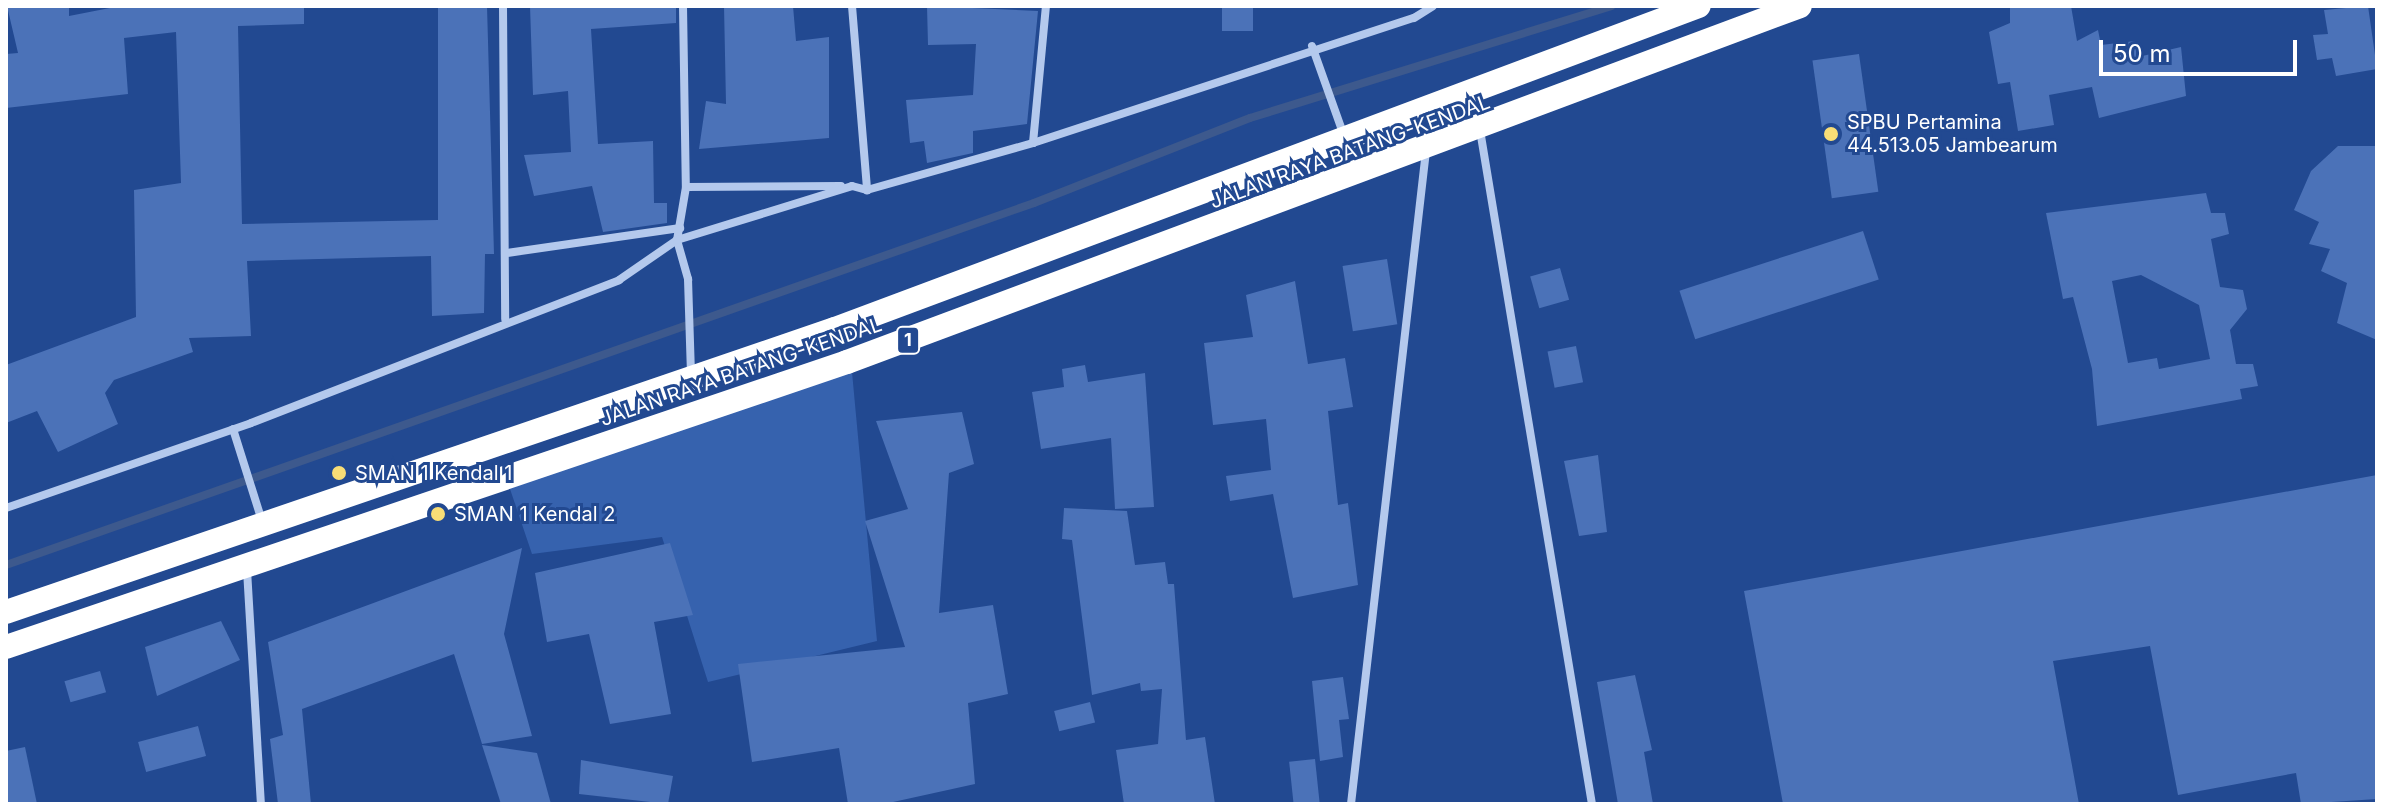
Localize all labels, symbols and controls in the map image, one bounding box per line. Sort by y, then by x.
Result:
scale bar [2103,24,2301,74]
text: 50 m [2113,39,2171,68]
street label: JALAN RAYA BATANG-KENDAL [1207,90,1493,214]
place label: SPBU Pertamina 44.513.05 Jambearum [1847,110,2058,157]
marker: SPBU Pertamina 44.513.05 Jambearum [1822,125,1840,143]
street label: JALAN RAYA BATANG-KENDAL [597,312,885,432]
road number: 1 [896,326,920,354]
place label: SMAN 1 Kendal 1 [355,461,512,485]
marker: SMAN 1 Kendal 1 [330,464,348,482]
place label: SMAN 1 Kendal 2 [454,502,615,526]
marker: SMAN 1 Kendal 2 [429,505,447,523]

